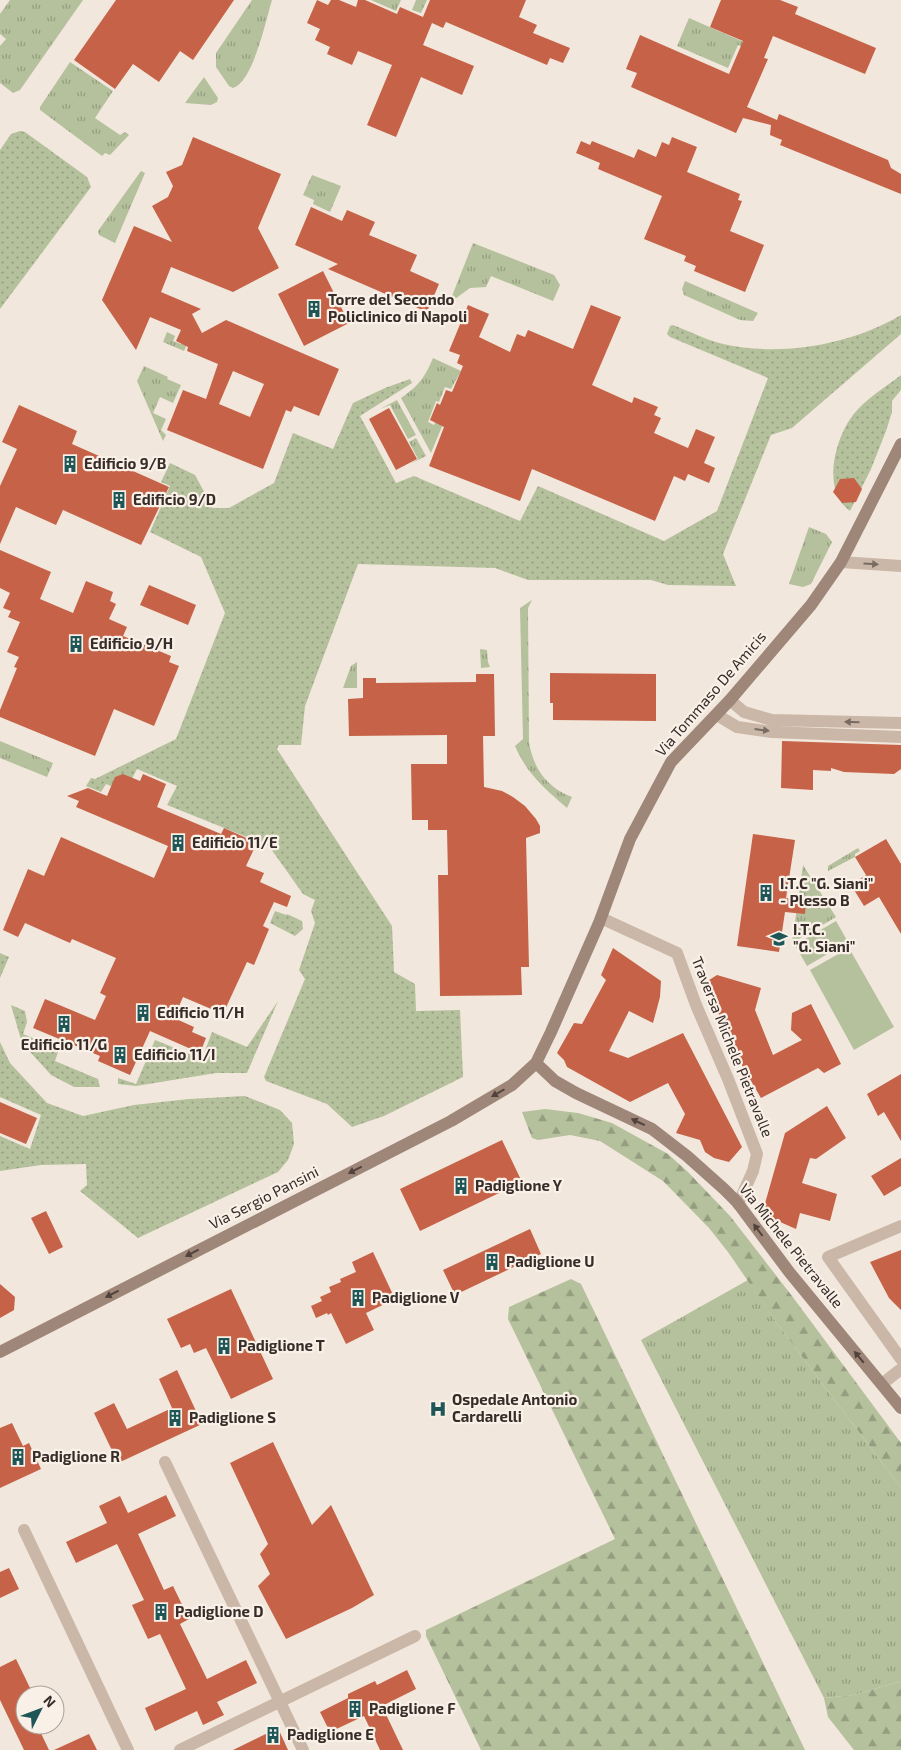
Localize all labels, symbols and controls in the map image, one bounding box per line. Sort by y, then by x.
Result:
place label: Torre del Secondo Policlinico di Napoli [328,290,467,325]
building icon: Torre del Secondo Policlinico di Napoli [304,299,324,319]
building icon: Edificio 9/B [60,454,80,474]
place label: Edificio 9/B [84,454,166,472]
building icon: Edificio 9/D [109,490,129,510]
place label: Edificio 9/D [133,490,216,508]
one-way arrow [863,560,879,568]
street label: Via Tommaso De Amicis [651,627,769,759]
building icon: Edificio 9/H [66,634,86,654]
place label: Edificio 9/H [90,634,173,652]
one-way arrow [844,717,860,725]
one-way arrow [754,726,770,734]
building icon: Edificio 11/E [168,833,188,853]
place label: Edificio 11/E [192,833,278,851]
place label: I.T.C "G. Siani" - Plesso B [780,874,873,909]
building icon: I.T.C "G. Siani" - Plesso B [756,883,776,903]
place label: I.T.C. "G. Siani" [793,920,855,955]
school or university icon: I.T.C. "G. Siani" [769,929,789,949]
street label: Traversa Michele Pietravalle [688,954,777,1140]
building icon: Edificio 11/H [133,1003,153,1023]
place label: Edificio 11/H [157,1003,244,1021]
building icon: Edificio 11/G [54,1014,74,1034]
place label: Edificio 11/G [21,1035,107,1053]
building icon: Edificio 11/I [110,1045,130,1065]
place label: Edificio 11/I [134,1045,215,1063]
one-way arrow [491,1089,504,1098]
one-way arrow [631,1118,645,1126]
street label: Via Sergio Pansini [206,1162,321,1232]
one-way arrow [347,1166,362,1174]
building icon: Padiglione Y [451,1176,471,1196]
place label: Padiglione Y [475,1176,563,1194]
street label: Via Michele Pietravalle [736,1180,848,1311]
one-way arrow [753,1223,763,1237]
one-way arrow [185,1249,199,1257]
building icon: Padiglione U [482,1252,502,1272]
place label: Padiglione U [506,1252,594,1270]
building icon: Padiglione V [348,1288,368,1308]
place label: Padiglione V [372,1288,460,1306]
one-way arrow [105,1290,119,1298]
building icon: Padiglione T [214,1336,234,1356]
place label: Padiglione T [238,1336,325,1354]
one-way arrow [854,1350,865,1363]
place label: Ospedale Antonio Cardarelli [452,1390,577,1425]
hospital icon: Ospedale Antonio Cardarelli [428,1399,448,1419]
building icon: Padiglione S [165,1408,185,1428]
place label: Padiglione S [189,1408,276,1426]
building icon: Padiglione R [8,1447,28,1467]
place label: Padiglione R [32,1447,120,1465]
building icon: Padiglione D [151,1602,171,1622]
place label: Padiglione D [175,1602,263,1620]
north arrow [15,1685,65,1735]
text: N [40,1692,60,1710]
building icon: Padiglione F [345,1699,365,1719]
place label: Padiglione F [369,1699,456,1717]
building icon: Padiglione E [263,1725,283,1745]
place label: Padiglione E [287,1725,374,1743]

